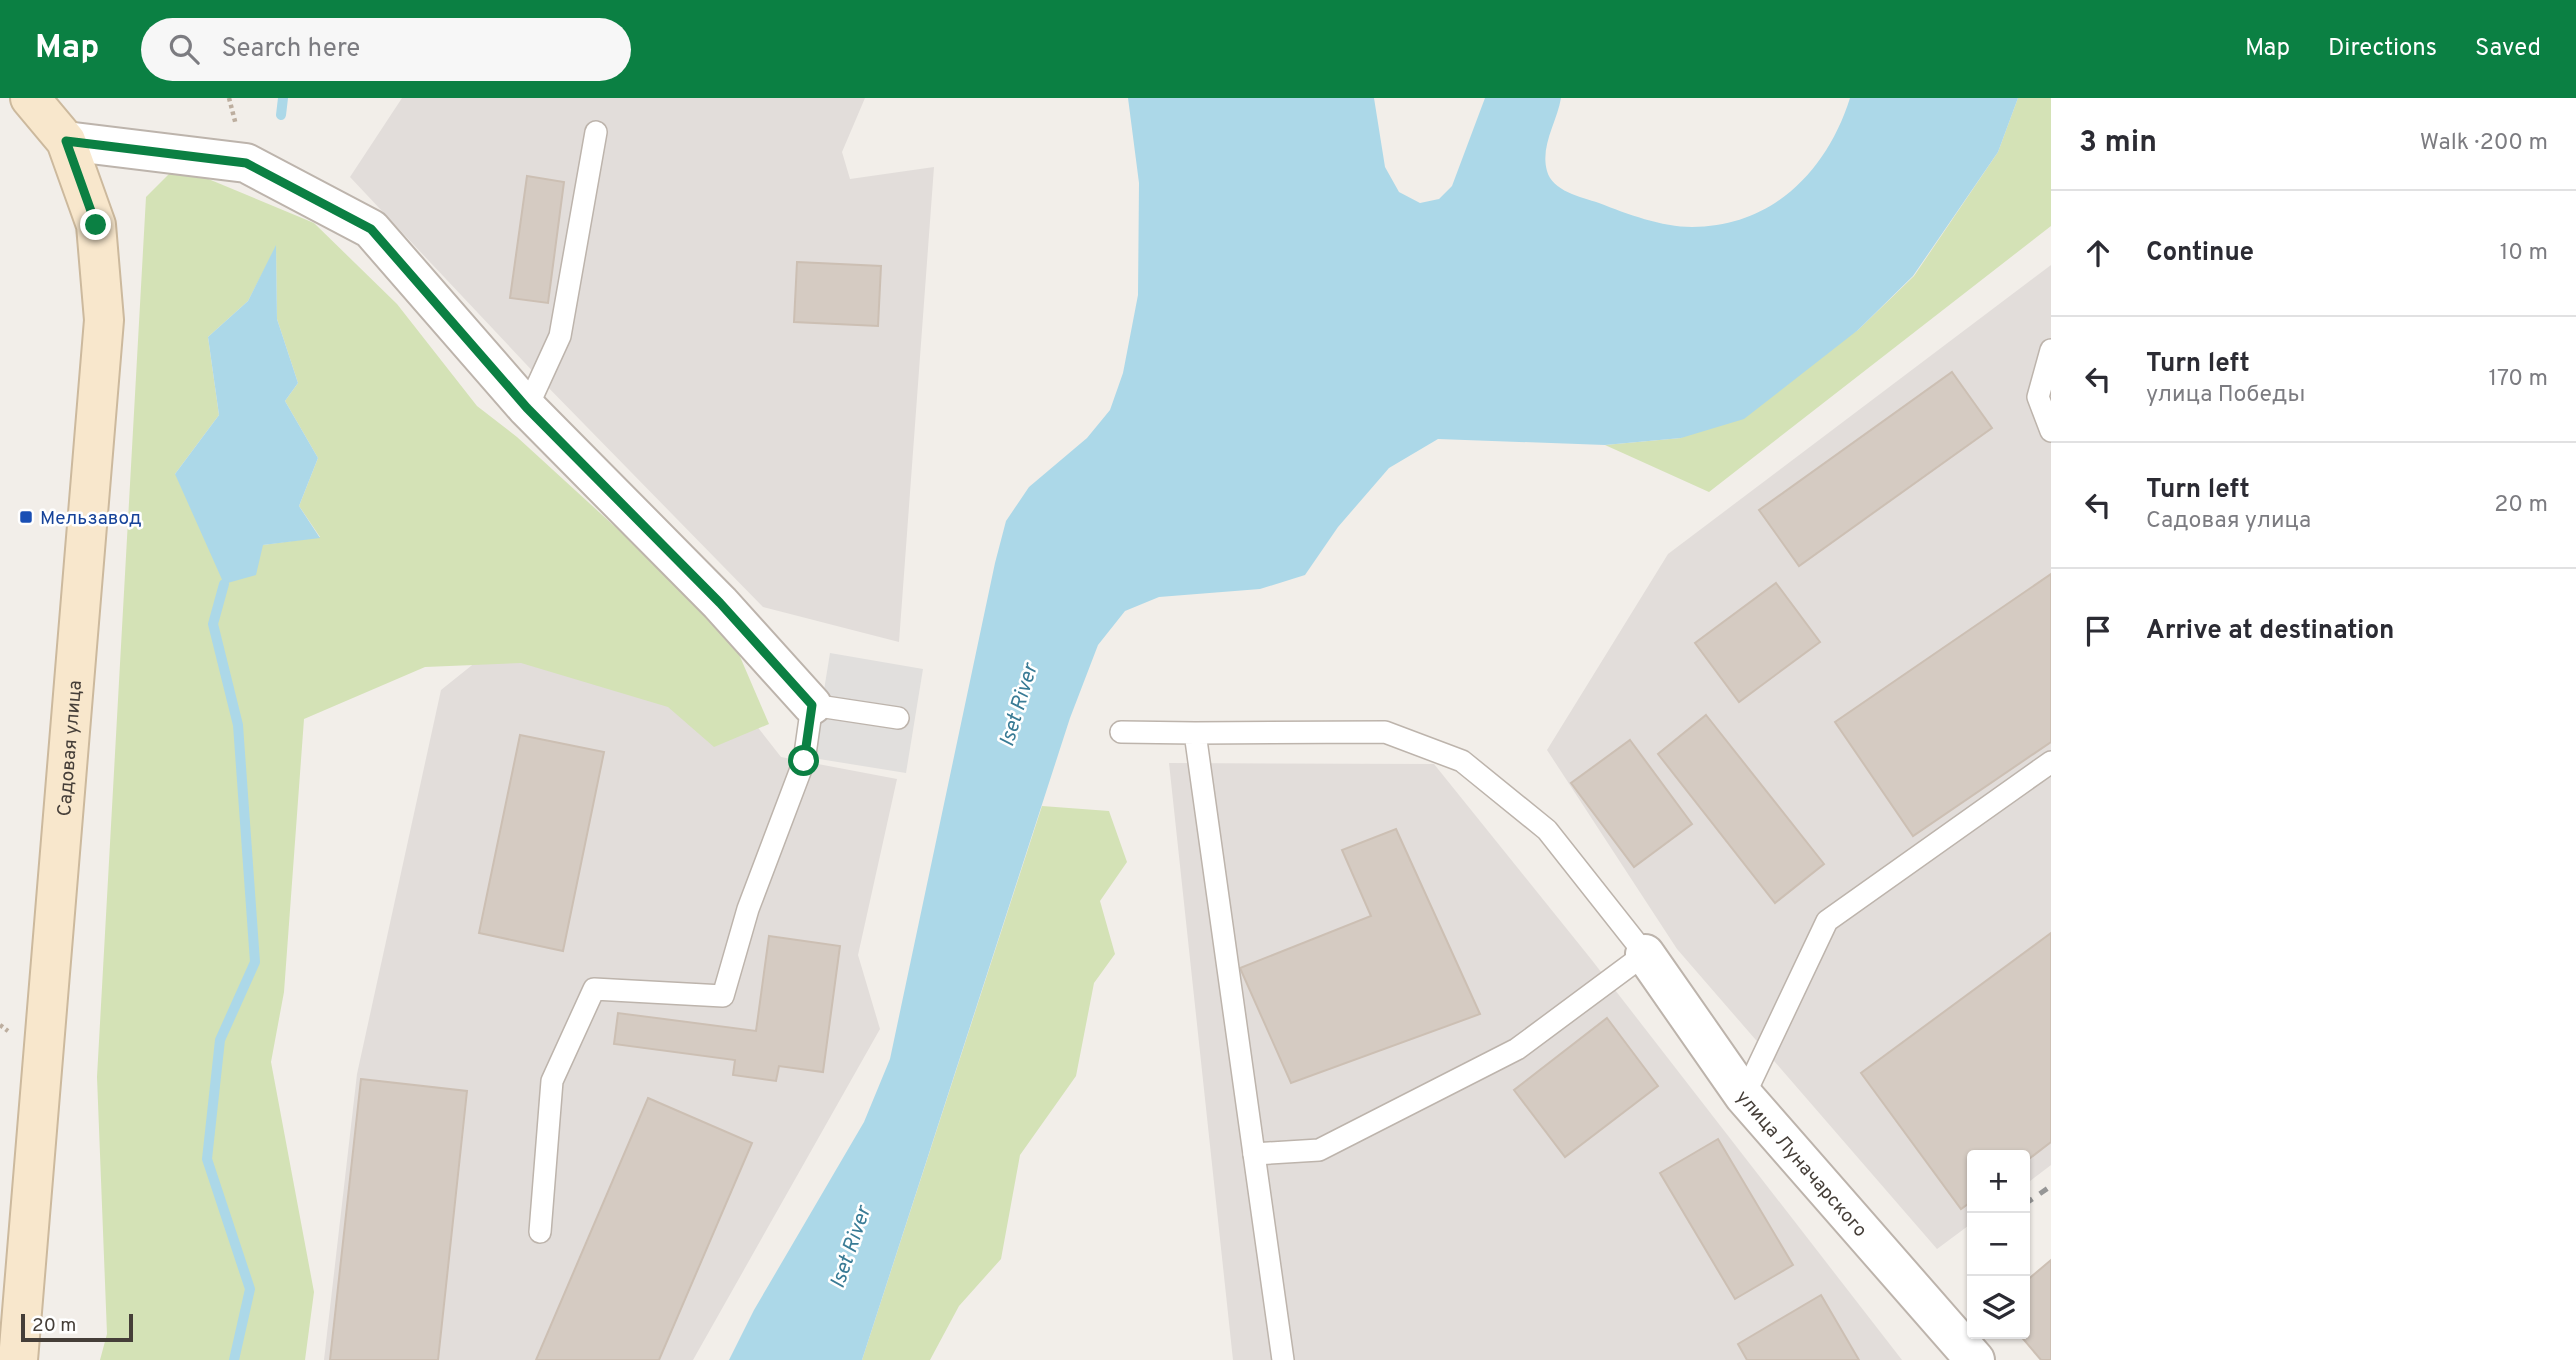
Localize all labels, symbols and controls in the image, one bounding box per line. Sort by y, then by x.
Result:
search box [141,18,631,81]
text: Map [35,28,99,70]
icon: search [165,30,203,68]
text: Search here [221,33,360,66]
text: Map [2245,34,2290,64]
text: Directions [2328,34,2437,64]
text: Saved [2475,34,2541,64]
text: 3 min [2079,125,2157,162]
text: Walk · 200 m [2420,129,2548,158]
route end [80,209,111,240]
icon: ahead [2079,234,2117,272]
text: Continue [2146,237,2254,270]
text: 10 m [2500,239,2548,268]
text: Turn left [2146,348,2250,381]
icon: left [2079,360,2117,398]
text: 170 m [2489,365,2548,394]
text: улица Победы [2146,381,2305,410]
text: Turn left [2146,474,2250,507]
icon: left [2079,486,2117,524]
text: 20 m [2494,491,2548,520]
place label: Мельзавод [40,507,142,531]
text: Садовая улица [2146,507,2311,536]
marker: Мельзавод [18,509,34,525]
icon: arrive [2079,612,2117,650]
text: Arrive at destination [2146,615,2394,648]
water label: Iset River [994,659,1045,750]
street label: Садовая улица [53,679,88,817]
route start [788,745,819,776]
street label: улица Луначарского [1730,1086,1872,1243]
map controls [1967,1150,2030,1339]
button: + [1967,1150,2030,1213]
water label: Iset River [825,1201,879,1292]
button: − [1967,1213,2030,1276]
button: layers [1967,1276,2030,1339]
scale bar [21,1311,133,1343]
text: 20 m [32,1314,76,1338]

